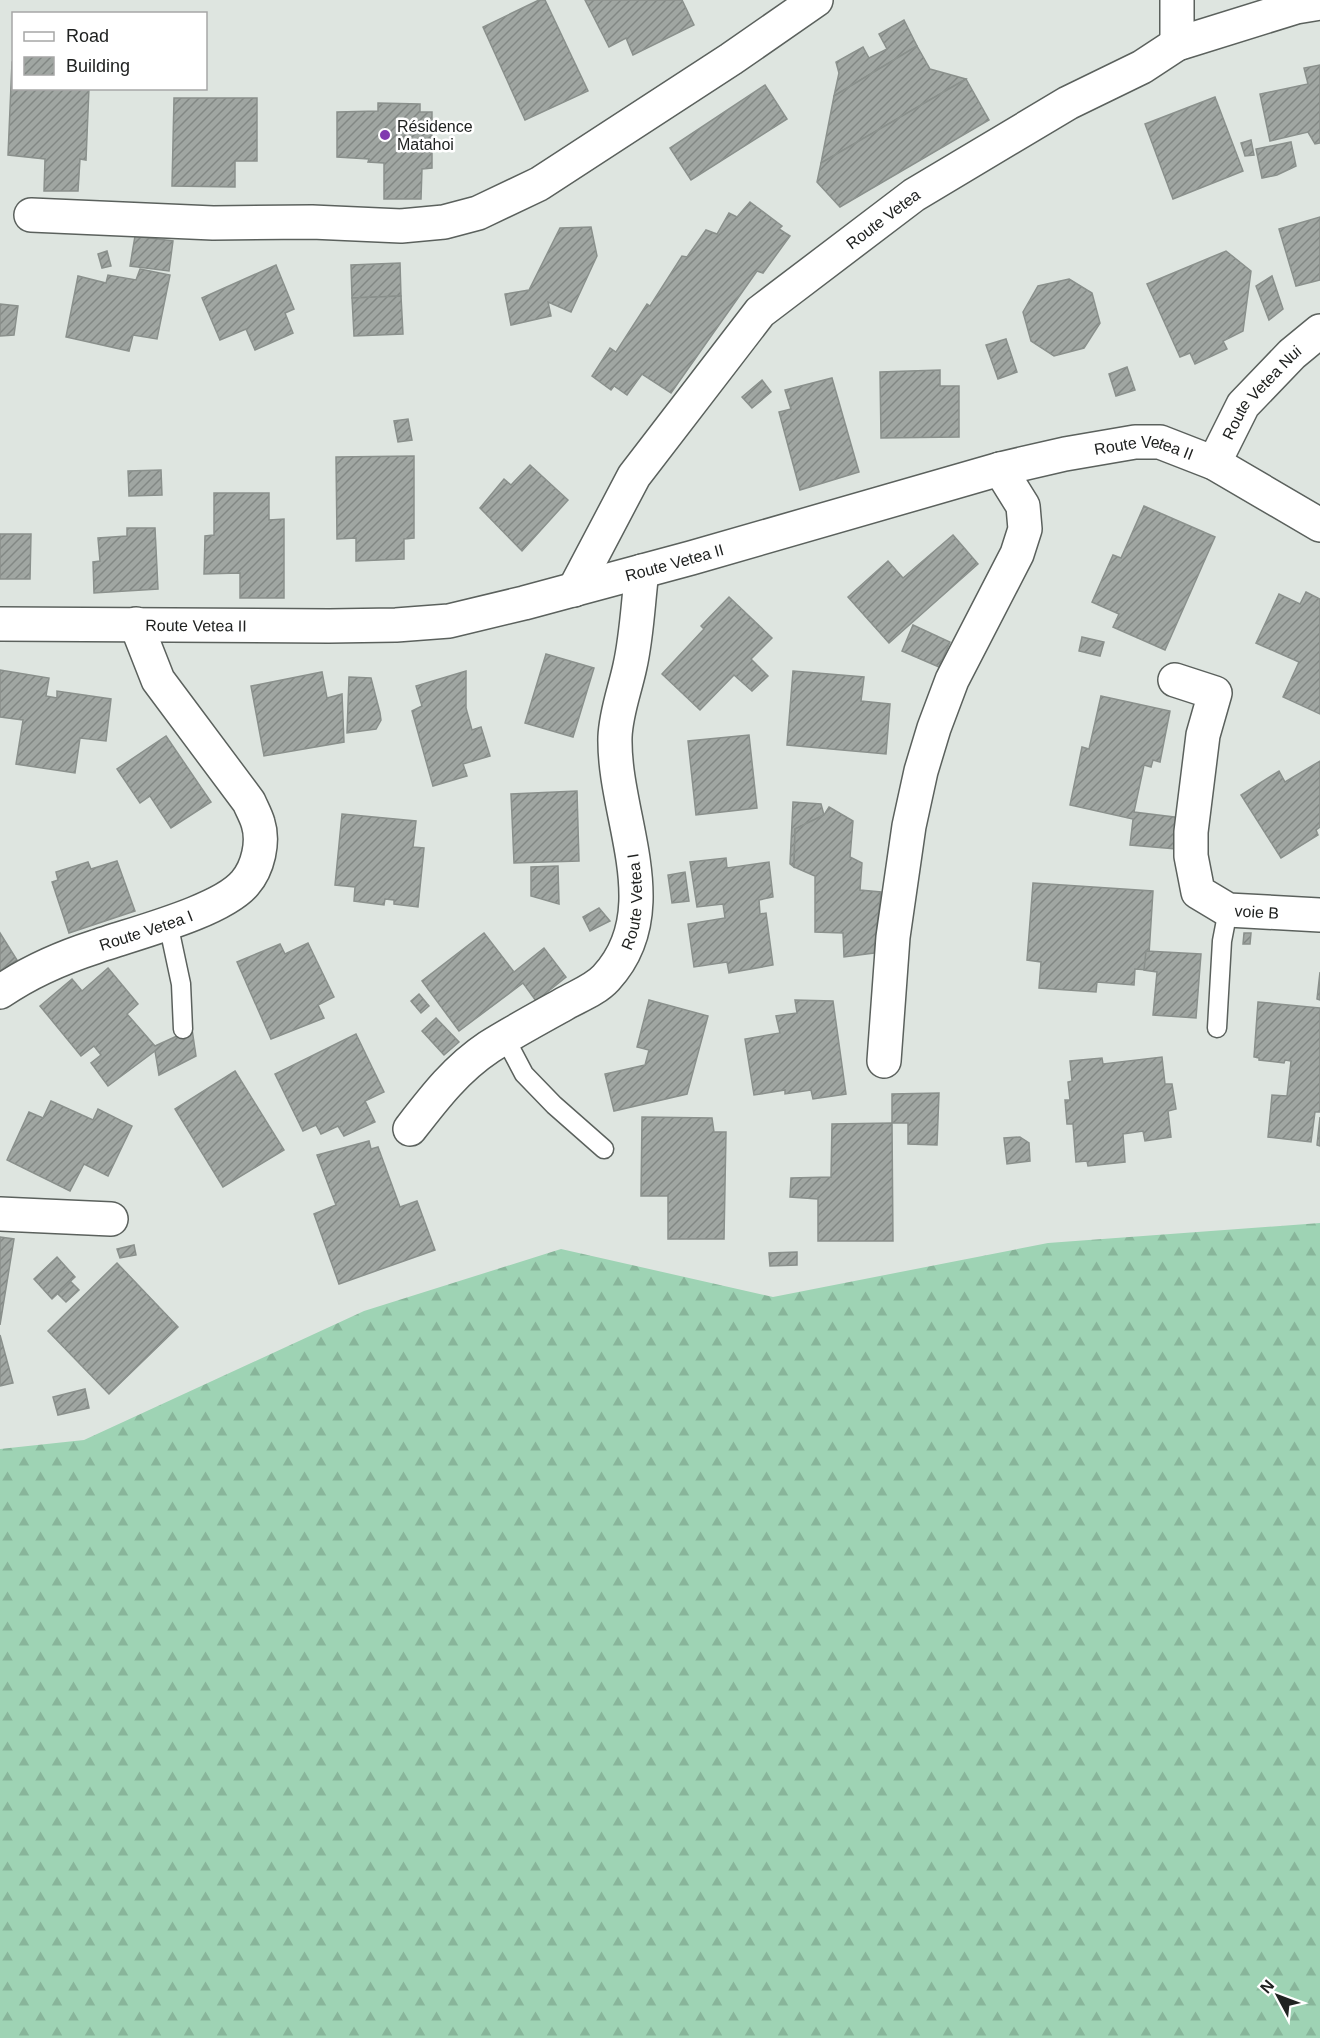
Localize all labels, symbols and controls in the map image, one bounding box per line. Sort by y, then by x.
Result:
legend [12,12,207,90]
text: Road [66,26,109,46]
text: Building [66,56,130,76]
place label: Résidence Matahoi [397,118,473,153]
marker: Résidence Matahoi [378,128,392,142]
street label: Route Vetea [843,185,923,252]
street label: Route Vetea Nui [1219,342,1304,442]
street label: Route Vetea II [1093,433,1196,463]
street label: Route Vetea II [623,541,726,584]
street label: Route Vetea II [145,616,247,634]
street label: Route Vetea I [618,852,645,952]
street label: voie B [1234,902,1279,921]
street label: Route Vetea I [97,907,195,953]
north arrow [1248,1966,1308,2026]
text: N [1257,1977,1277,1996]

